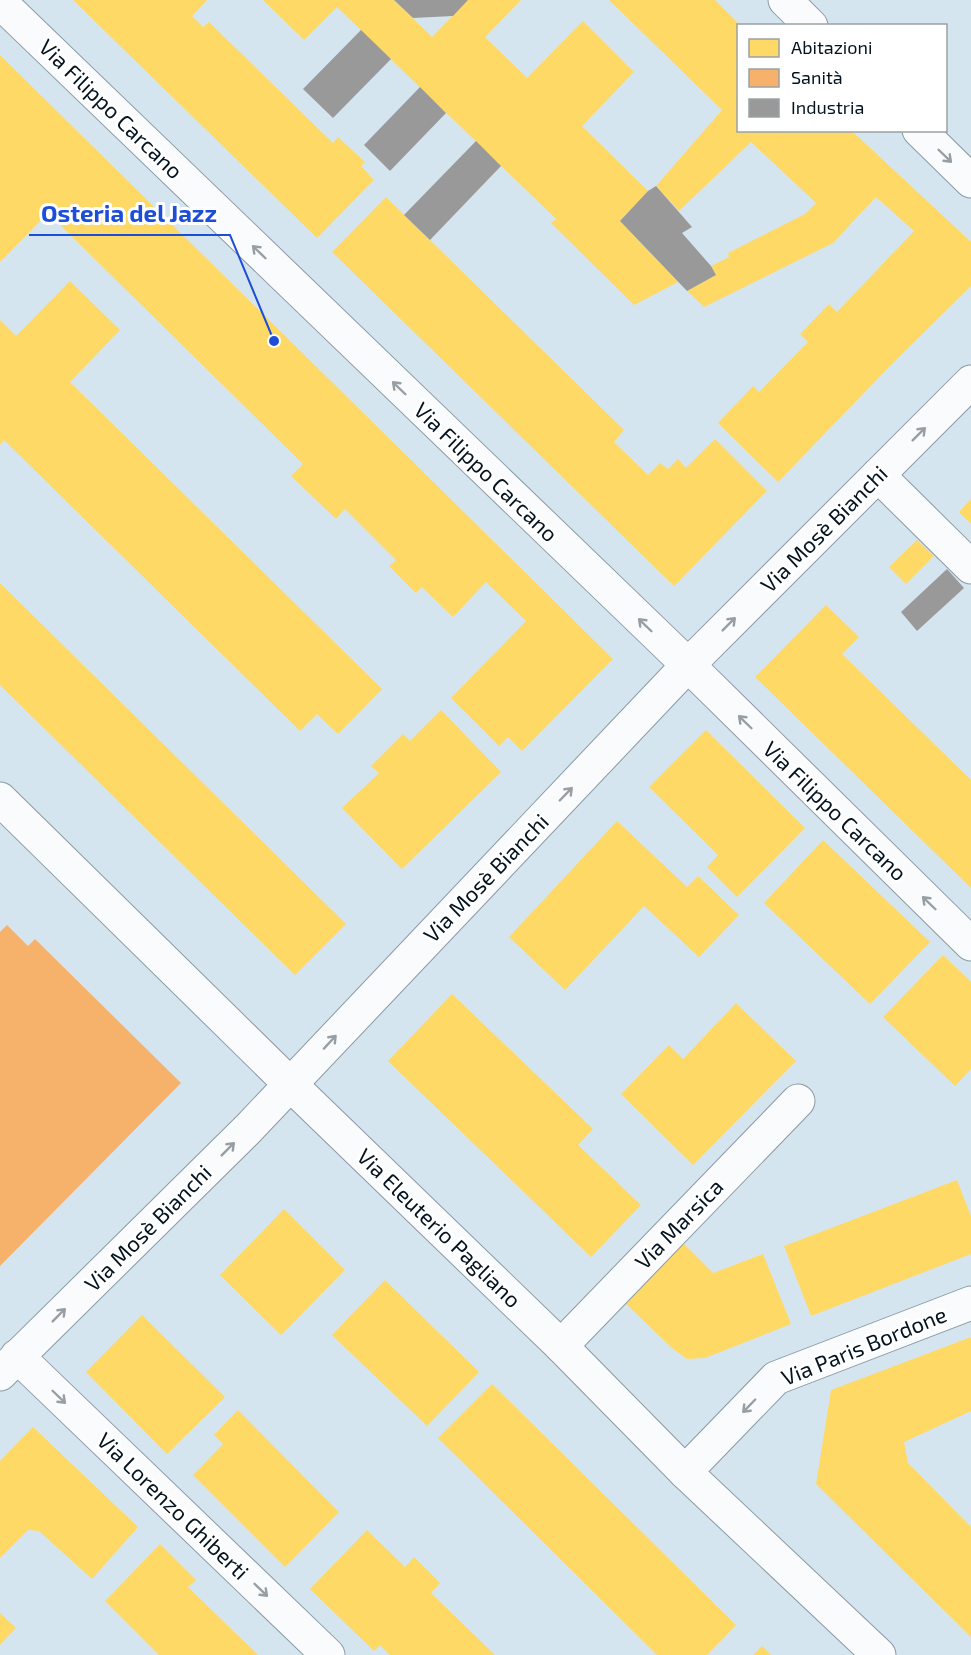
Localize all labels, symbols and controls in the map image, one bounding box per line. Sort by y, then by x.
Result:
legend [737,24,947,132]
street label: Via Filippo Carcano [35,33,189,183]
text: Abitazioni [791,36,872,58]
text: Sanità [791,66,843,88]
text: Industria [791,96,864,118]
one-way arrow [937,149,952,163]
callout: Osteria del Jazz [29,193,230,235]
text: Osteria del Jazz [41,198,217,227]
one-way arrow [251,245,266,259]
one-way arrow [392,380,407,395]
street label: Via Filippo Carcano [410,396,564,546]
one-way arrow [911,427,926,442]
street label: Via Mosè Bianchi [755,460,892,597]
one-way arrow [722,617,737,632]
one-way arrow [638,618,653,632]
one-way arrow [737,715,752,730]
street label: Via Filippo Carcano [759,735,913,885]
one-way arrow [558,786,573,801]
street label: Via Mosè Bianchi [417,808,553,947]
one-way arrow [922,895,937,910]
one-way arrow [323,1034,337,1049]
one-way arrow [220,1142,235,1156]
street label: Via Eleuterio Pagliano [352,1142,527,1312]
street label: Via Mosè Bianchi [79,1159,216,1296]
street label: Via Marsica [629,1173,728,1274]
street label: Via Paris Bordone [777,1300,950,1390]
one-way arrow [51,1308,66,1323]
one-way arrow [52,1390,67,1404]
one-way arrow [742,1399,757,1414]
street label: Via Lorenzo Ghiberti [93,1426,255,1584]
one-way arrow [253,1583,268,1597]

